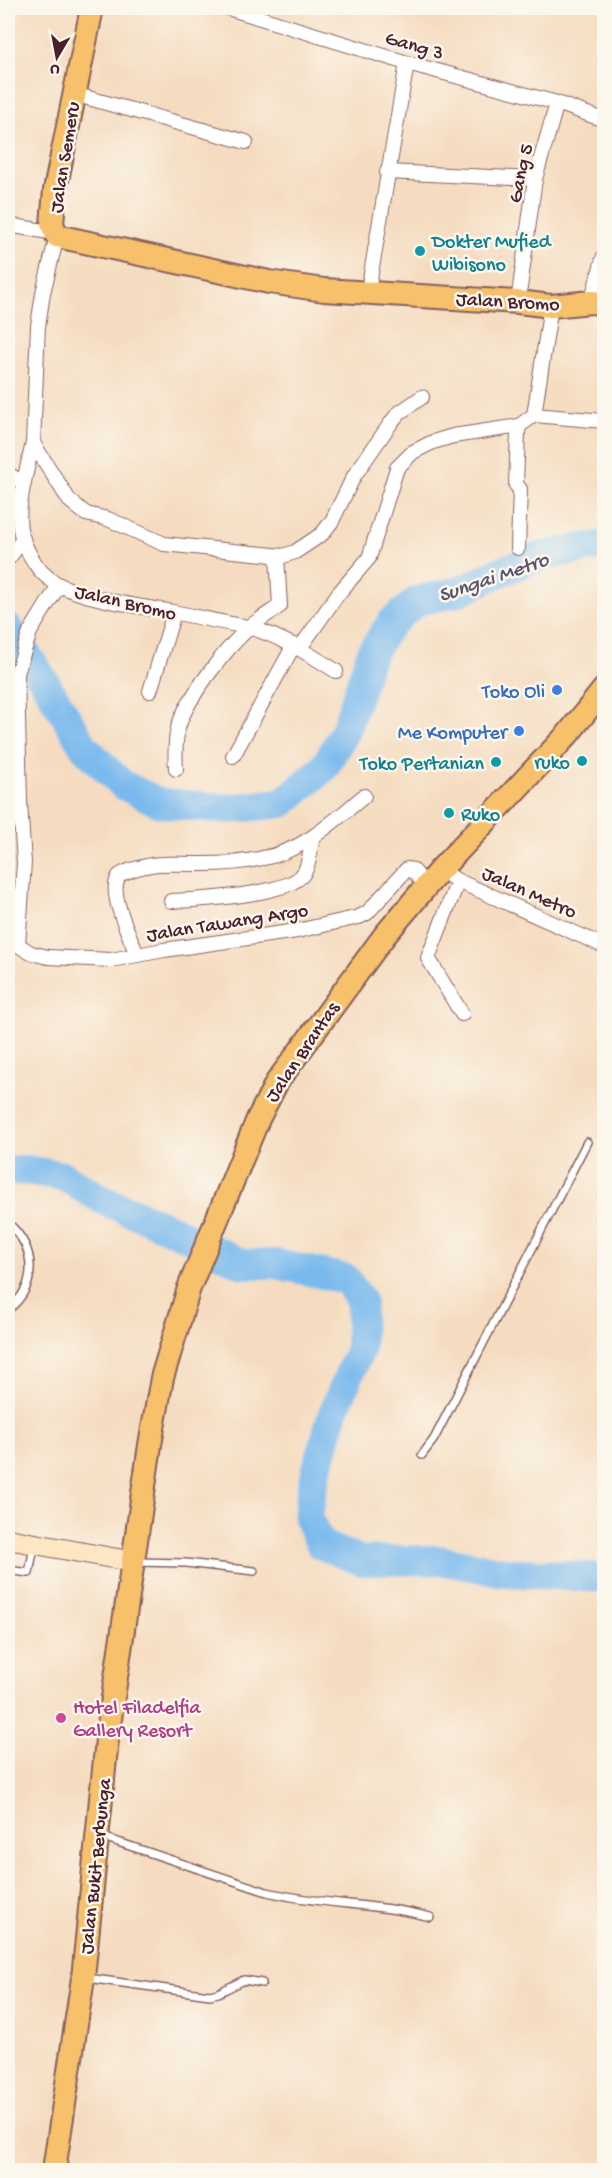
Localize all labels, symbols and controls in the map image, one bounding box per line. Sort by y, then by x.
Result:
north arrow [27,27,87,87]
street label: Gang 3 [382,28,446,67]
text: U [48,58,61,78]
street label: Jalan Semeru [46,100,87,215]
street label: Gang 5 [505,142,540,205]
place label: Dokter Mufied Wibisono [430,232,553,278]
marker: Dokter Mufied Wibisono [413,244,427,258]
street label: Jalan Bromo [455,289,560,318]
water label: Sungai Metro [436,548,554,610]
street label: Jalan Bromo [72,582,178,627]
place label: Toko Oli [481,682,545,705]
marker: Toko Oli [550,683,564,697]
place label: Me Komputer [398,723,509,746]
marker: Me Komputer [512,724,526,738]
place label: ruko [534,753,570,776]
place label: Toko Pertanian [359,754,484,777]
marker: ruko [575,754,589,768]
marker: Toko Pertanian [489,755,503,769]
place label: Ruko [461,805,500,828]
marker: Ruko [442,806,456,820]
street label: Jalan Metro [478,863,580,925]
street label: Jalan Tawang Argo [145,900,310,949]
street label: Jalan Brantas [262,998,346,1107]
place label: Hotel Filadelfia Gallery Resort [73,1698,201,1744]
marker: Hotel Filadelfia Gallery Resort [54,1711,68,1725]
street label: Jalan Bukit Berbunga [77,1776,118,1955]

